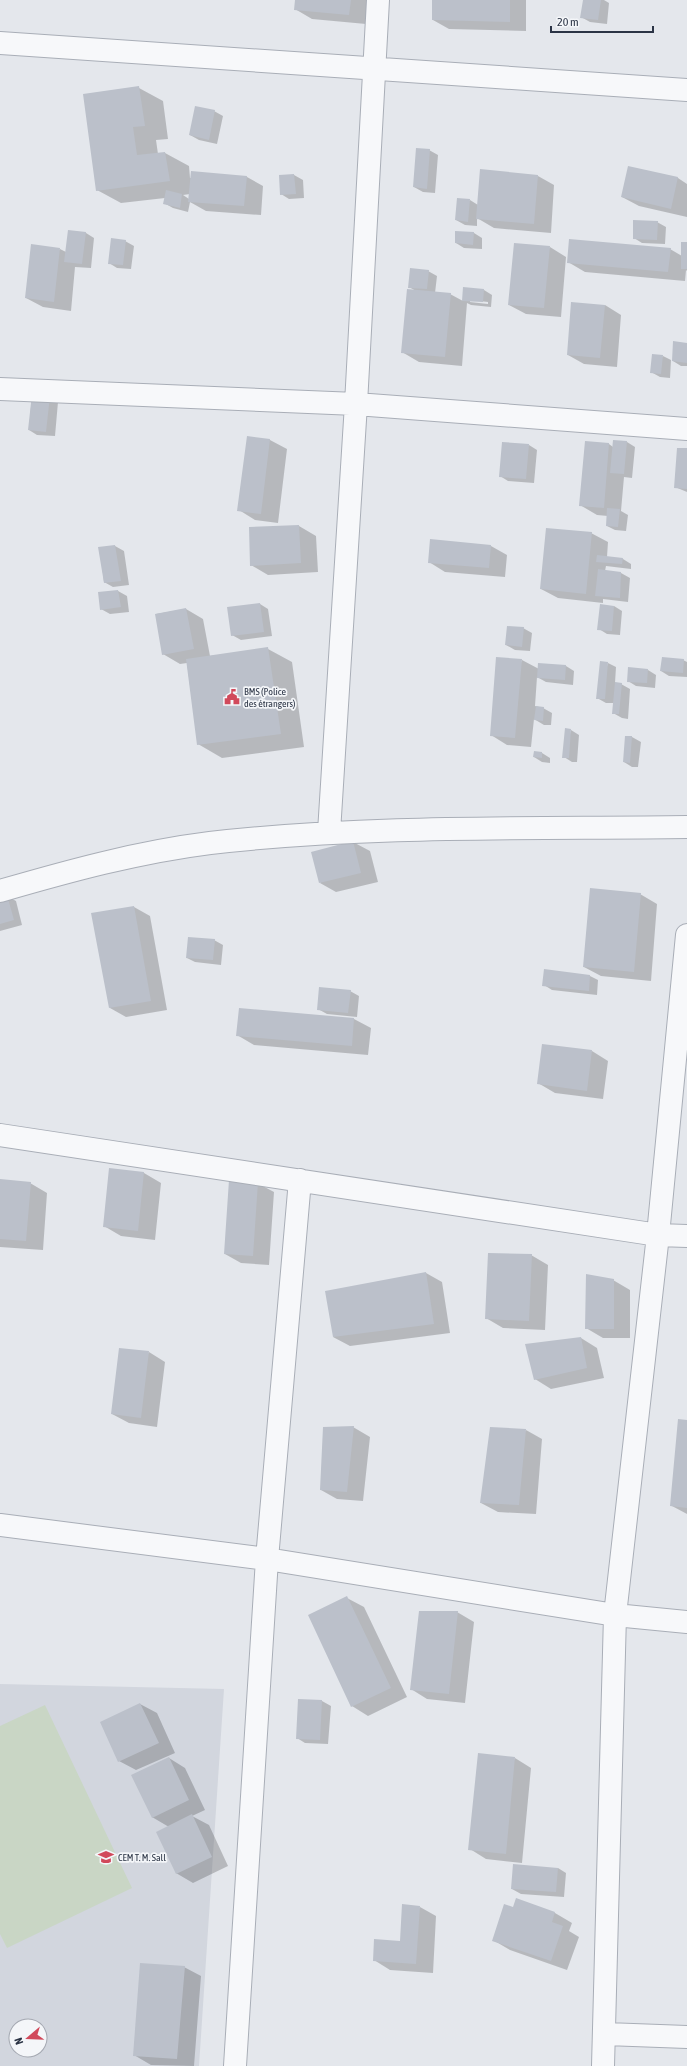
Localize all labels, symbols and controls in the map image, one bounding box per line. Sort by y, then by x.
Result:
scale bar [551,8,653,34]
text: 20 m [557,15,579,29]
place label: BMS (Police des étrangers) [244,686,295,709]
public building icon: BMS (Police des étrangers) [223,688,241,706]
school or university icon: CEM T. M. Sall [97,1848,115,1866]
place label: CEM T. M. Sall [118,1852,166,1863]
north arrow [8,2018,48,2058]
text: N [12,2036,25,2046]

